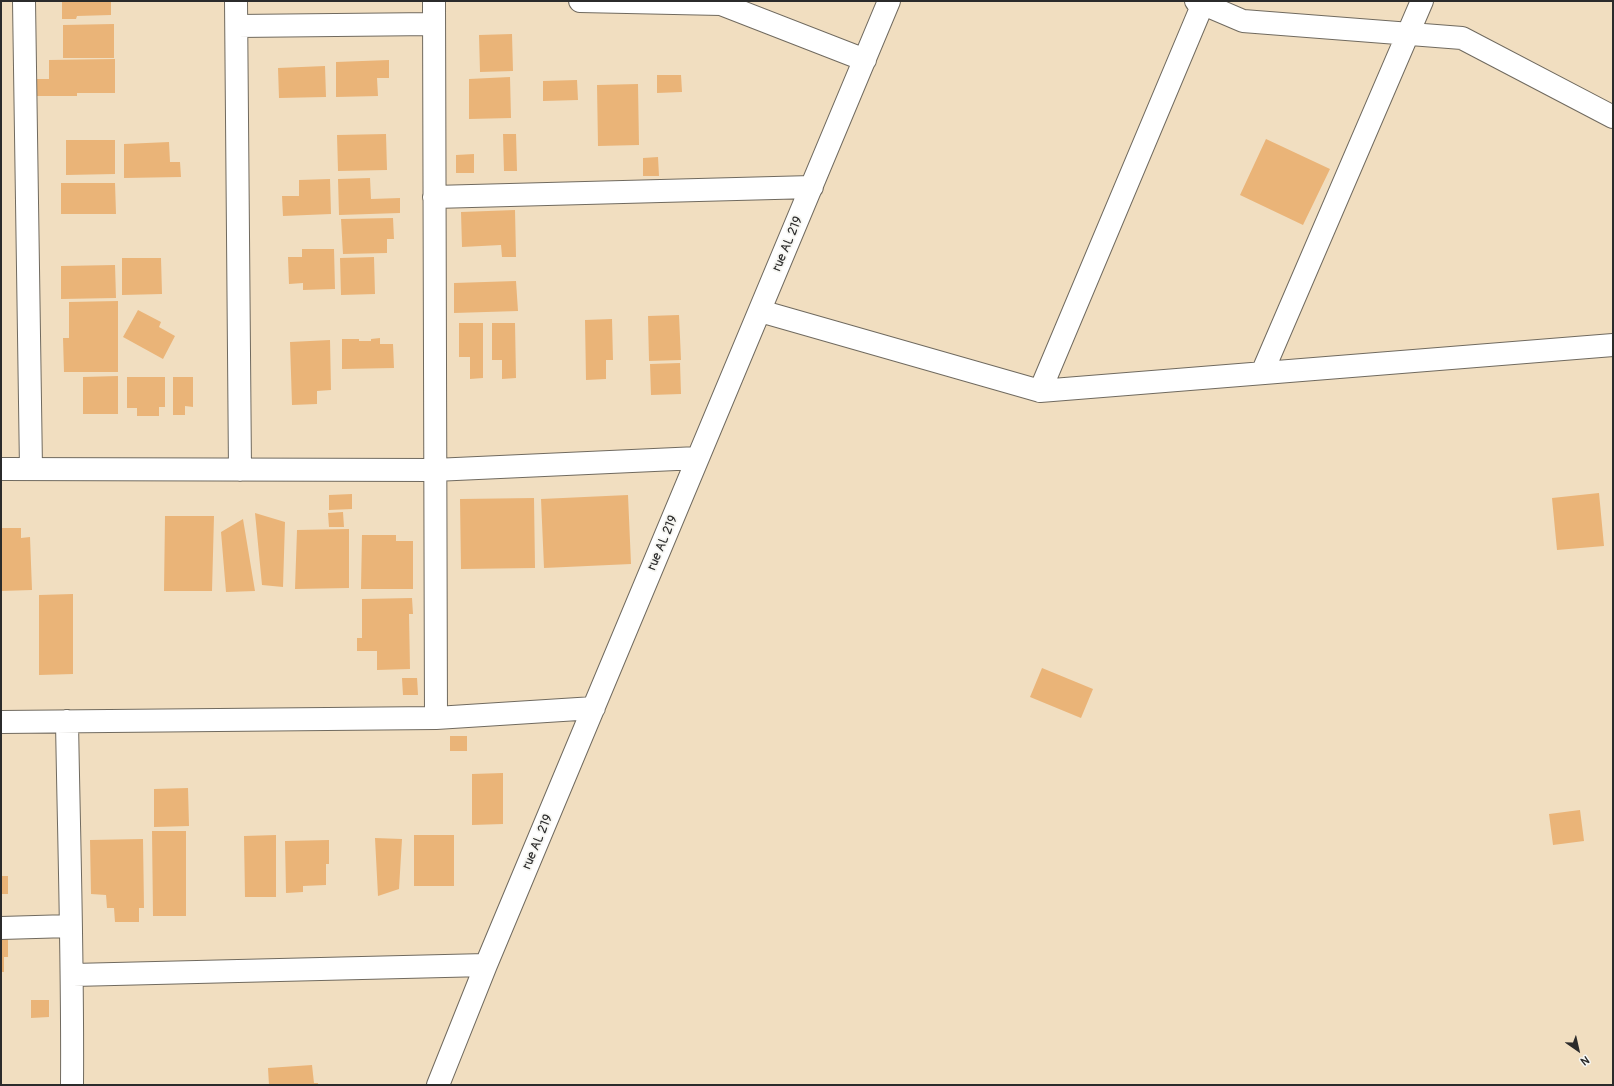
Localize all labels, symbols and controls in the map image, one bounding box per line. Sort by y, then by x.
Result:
street label: rue AL 219 [769,214,807,274]
street label: rue AL 219 [644,513,682,573]
street label: rue AL 219 [519,812,557,872]
north arrow [1558,1030,1598,1070]
text: N [1578,1053,1592,1068]

